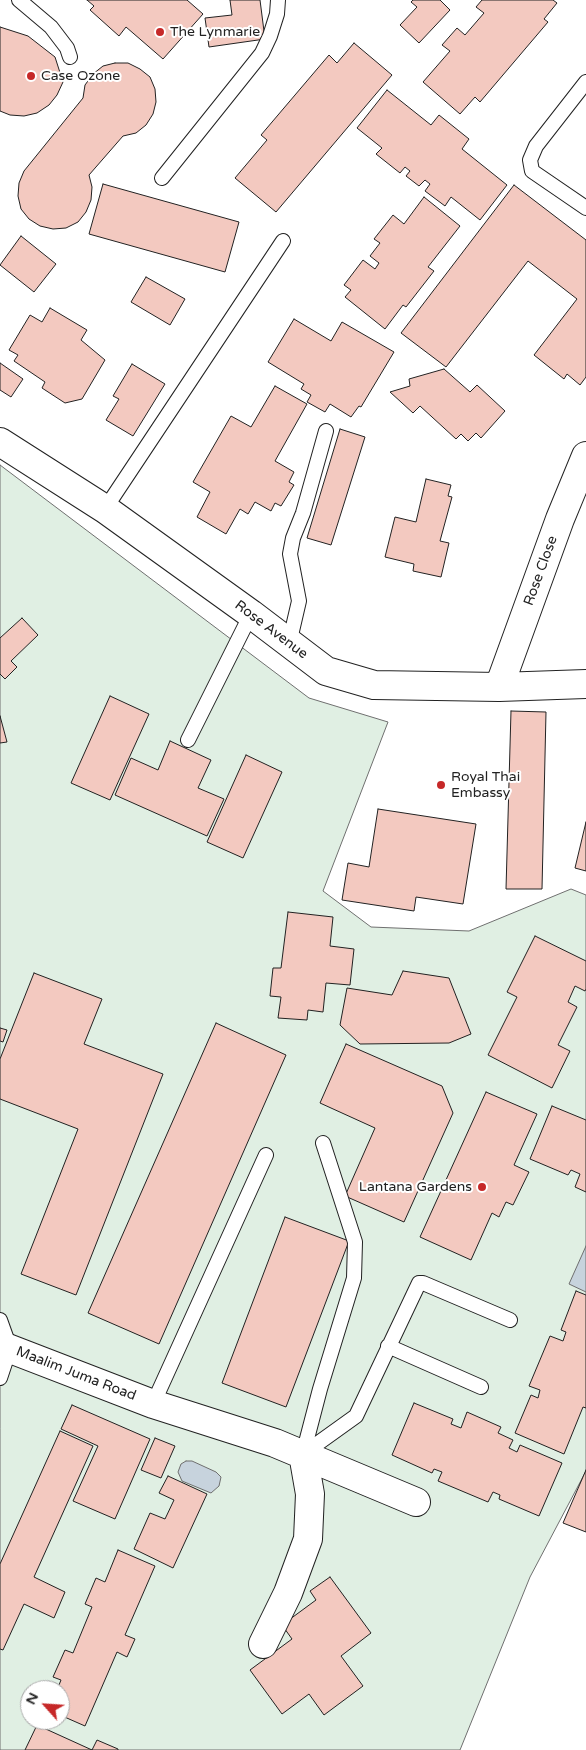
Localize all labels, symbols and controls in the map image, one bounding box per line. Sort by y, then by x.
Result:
place label: The Lynmarie [170,24,260,40]
marker: The Lynmarie [154,26,166,38]
place label: Case Ozone [41,68,120,84]
marker: Case Ozone [25,70,37,82]
street label: Rose Close [521,534,561,608]
street label: Rose Avenue [231,597,311,663]
place label: Royal Thai Embassy [451,769,520,802]
marker: Royal Thai Embassy [435,779,447,791]
place label: Lantana Gardens [359,1179,472,1195]
marker: Lantana Gardens [476,1181,488,1193]
street label: Maalim Juma Road [14,1343,138,1405]
north arrow [20,1680,70,1730]
text: N [22,1690,42,1707]

